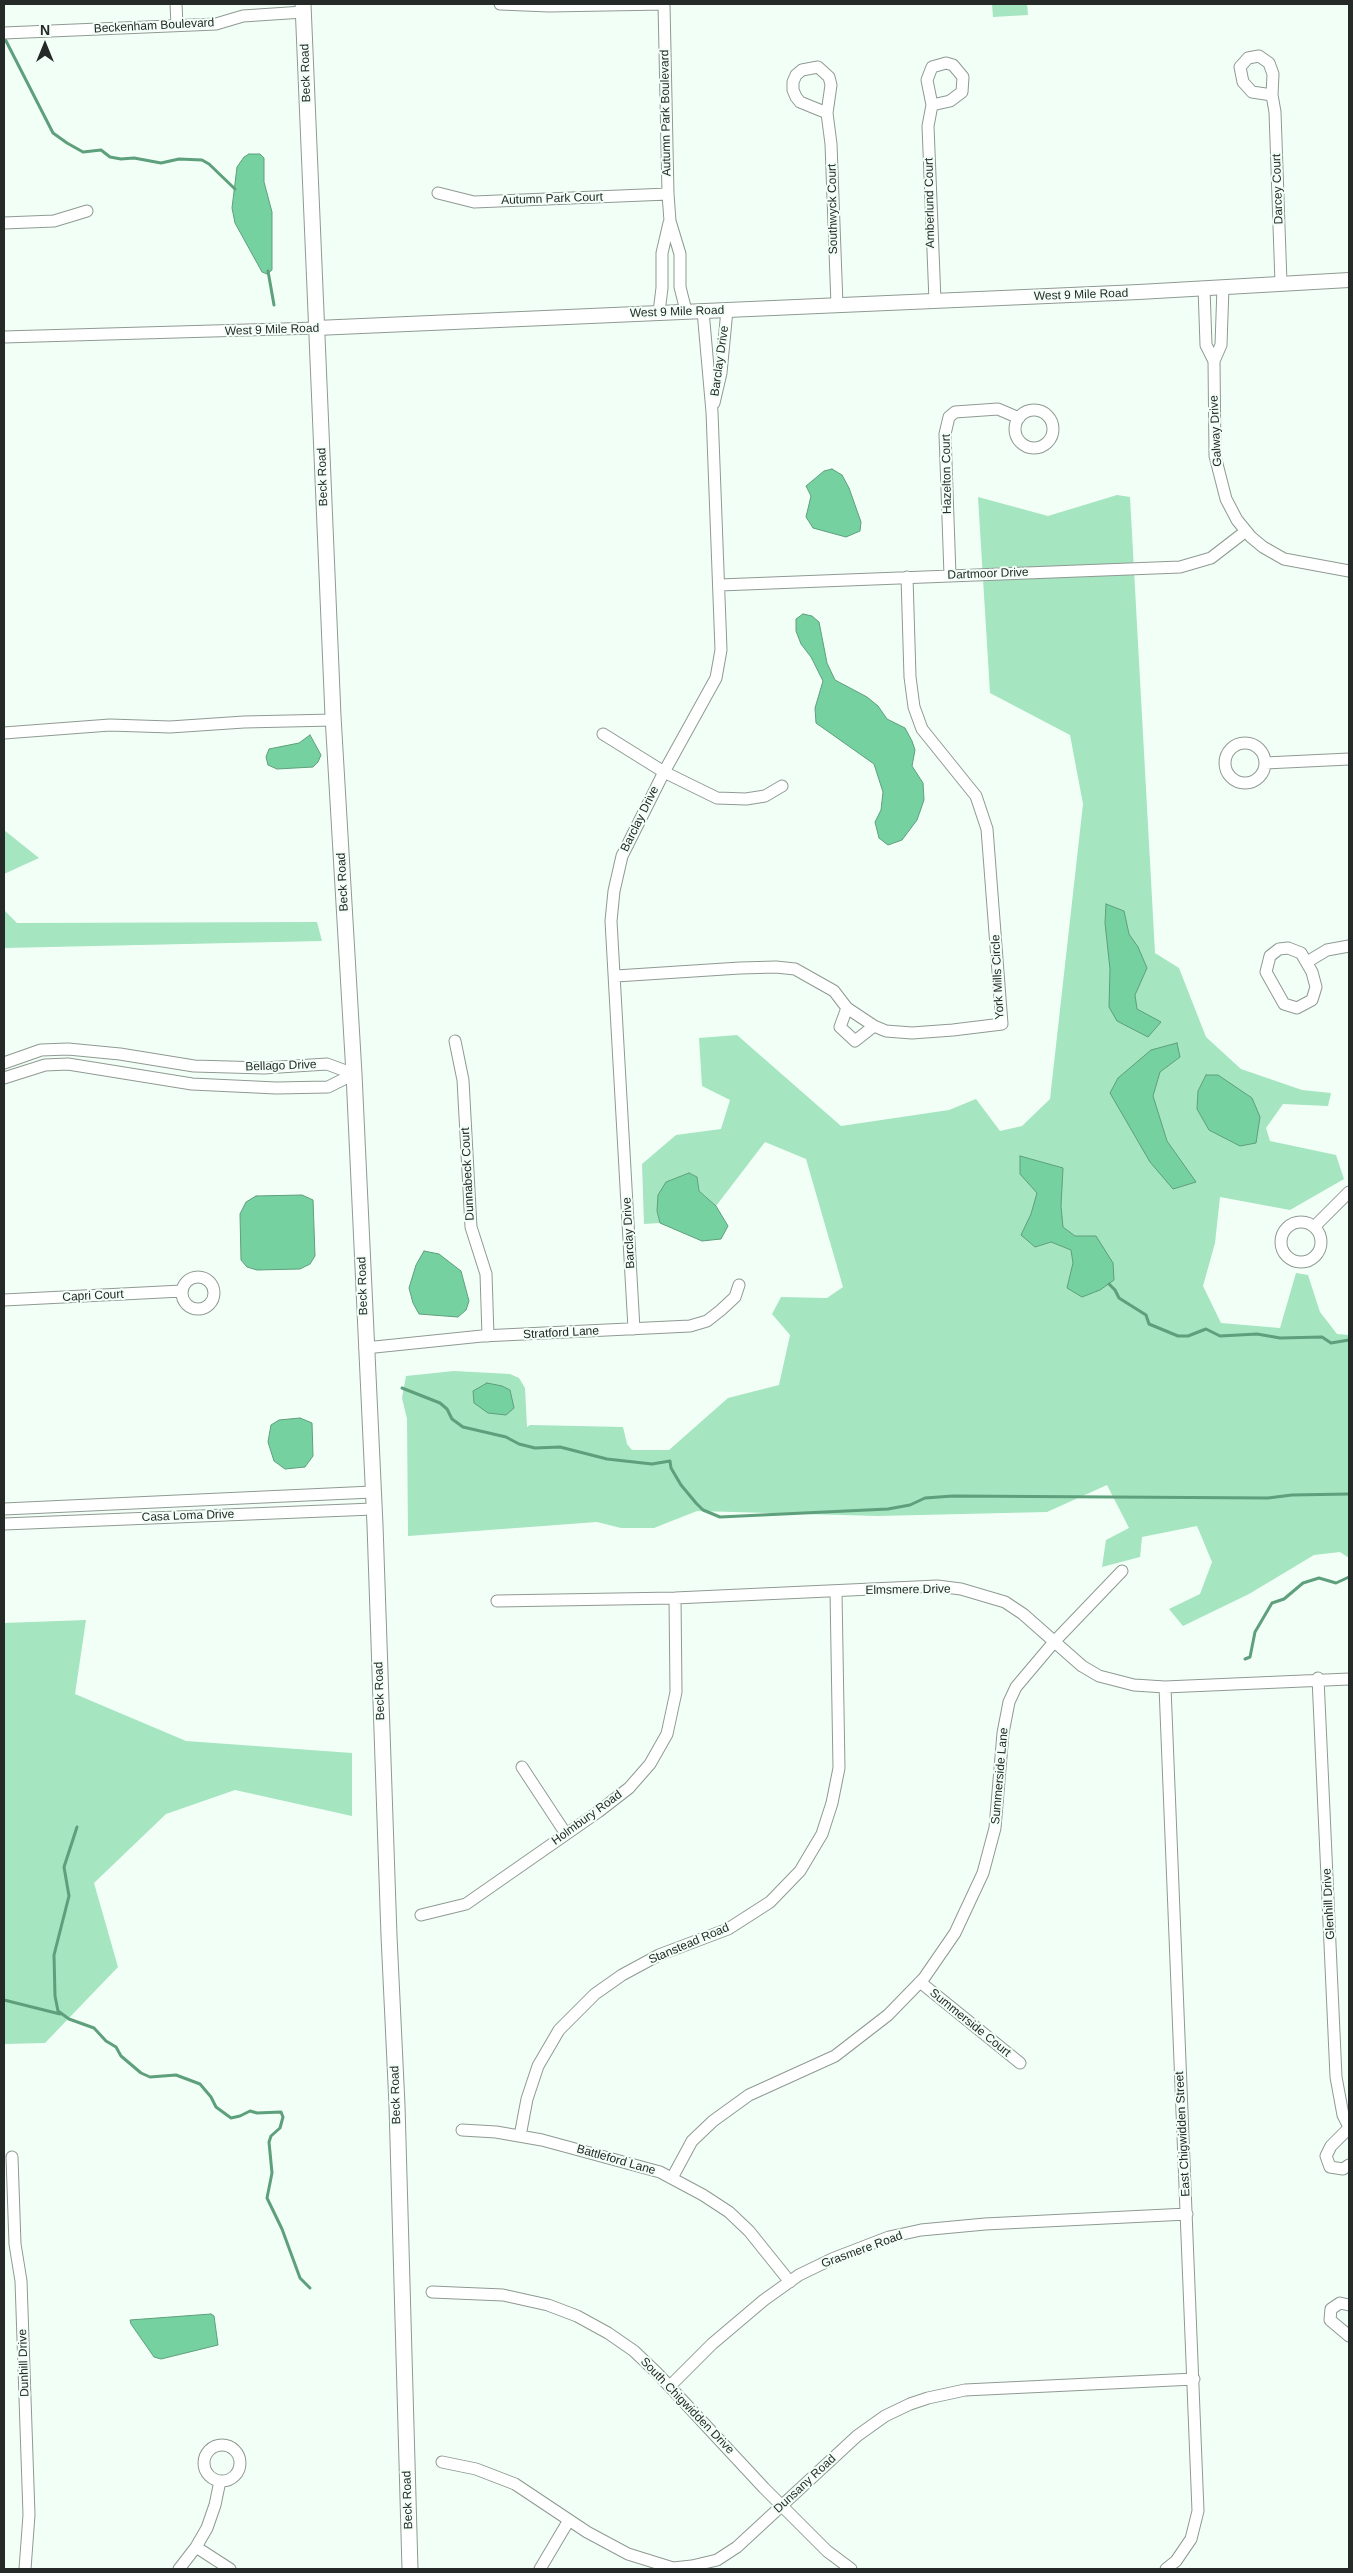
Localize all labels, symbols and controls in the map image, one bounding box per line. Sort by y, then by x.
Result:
street label: Beckenham Boulevard [93,16,215,36]
north arrow [20,20,70,70]
text: N [40,22,50,38]
street label: Beck Road [298,43,314,103]
street label: Autumn Park Boulevard [658,50,674,176]
street label: Darcey Court [1270,153,1286,225]
street label: Amberlund Court [922,158,938,248]
street label: Southwyck Court [825,164,841,254]
street label: Autumn Park Court [501,190,603,208]
street label: West 9 Mile Road [1034,286,1128,304]
street label: West 9 Mile Road [630,303,724,321]
street label: West 9 Mile Road [225,321,319,339]
street label: Barclay Drive [708,325,732,397]
street label: Galway Drive [1207,395,1225,467]
street label: Hazelton Court [939,434,955,514]
street label: Beck Road [315,447,331,507]
street label: Dartmoor Drive [947,565,1029,583]
street label: Barclay Drive [618,784,662,854]
street label: Beck Road [334,852,352,912]
street label: York Mills Circle [989,934,1007,1020]
street label: Bellago Drive [245,1058,317,1074]
street label: Dunnabeck Court [458,1127,478,1221]
street label: Barclay Drive [620,1197,638,1269]
street label: Beck Road [355,1256,371,1316]
street label: Capri Court [62,1287,124,1305]
street label: Stratford Lane [523,1324,599,1342]
street label: Casa Loma Drive [141,1507,235,1525]
street label: Elmsmere Drive [865,1582,951,1598]
street label: Beck Road [372,1661,388,1721]
street label: Summerside Lane [989,1727,1011,1825]
street label: Holmbury Road [549,1788,625,1848]
street label: Glenhill Drive [1320,1868,1338,1940]
street label: Stanstead Road [647,1921,731,1967]
street label: Summerside Court [927,1986,1013,2060]
street label: Beck Road [388,2065,404,2125]
street label: East Chigwidden Street [1173,2071,1193,2197]
street label: Battleford Lane [575,2142,657,2178]
street label: Grasmere Road [819,2229,905,2271]
street label: Dunhill Drive [16,2329,32,2397]
street label: South Chigwidden Drive [637,2355,737,2457]
street label: Dunsany Road [771,2452,839,2516]
street label: Beck Road [400,2470,416,2530]

